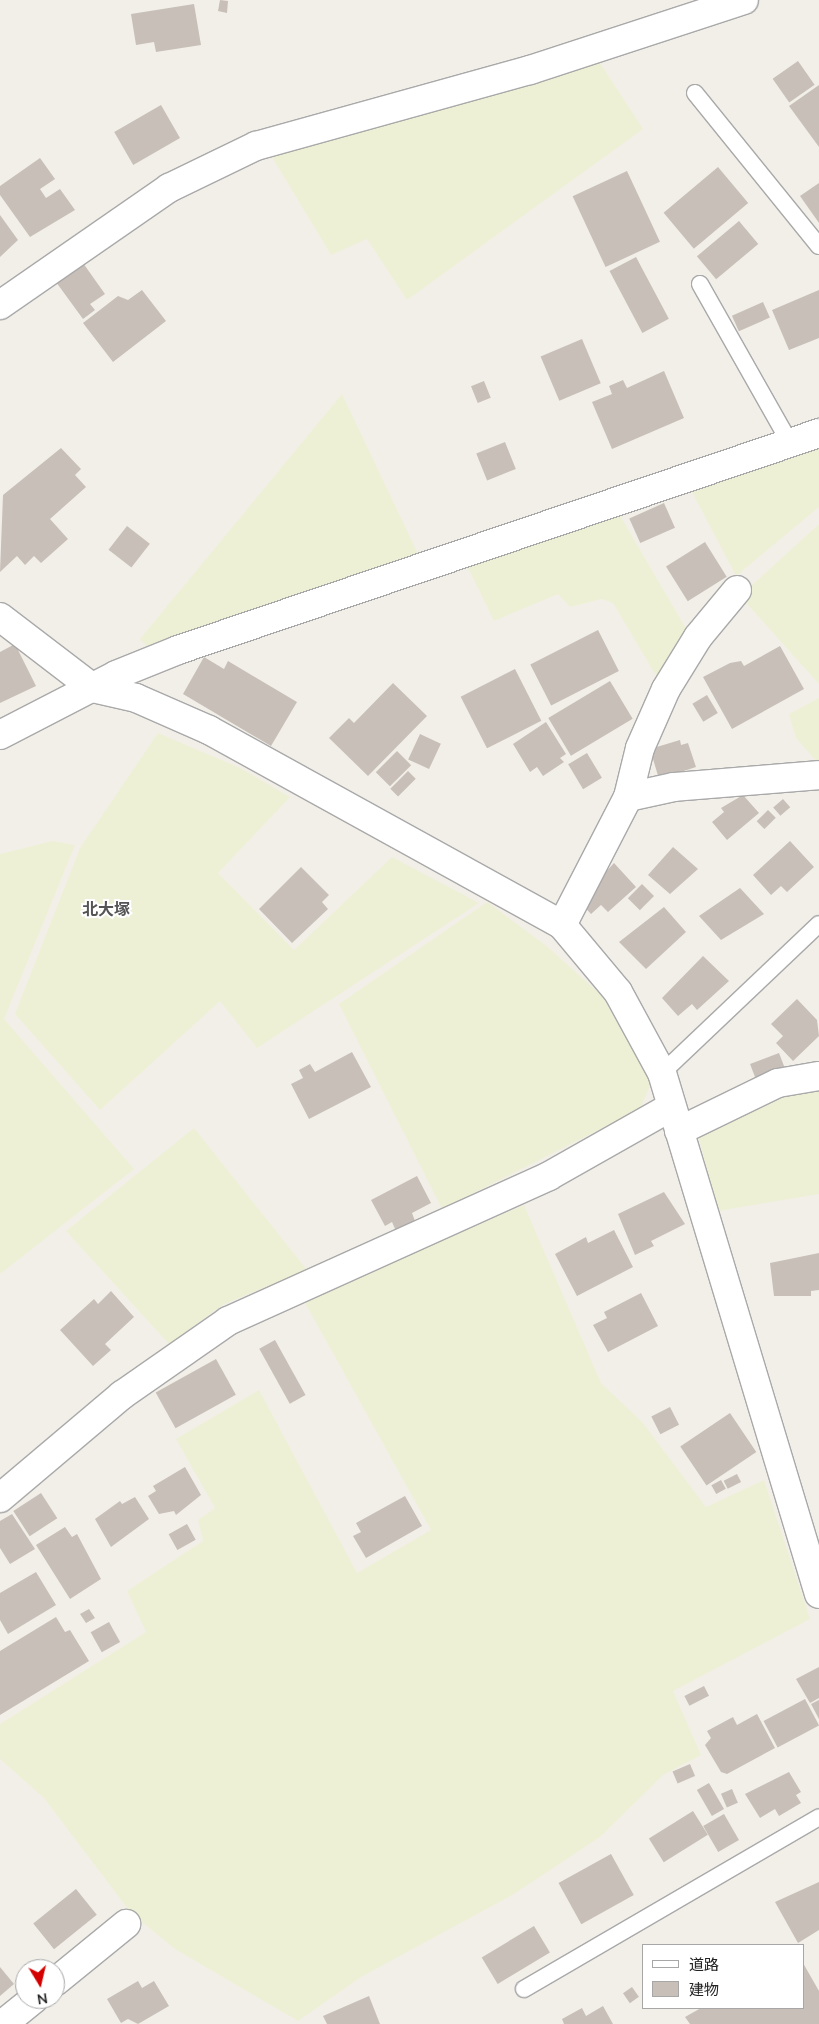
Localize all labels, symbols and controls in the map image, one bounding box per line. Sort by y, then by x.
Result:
district label: 北大塚 [82,900,130,920]
legend [642,1944,804,2009]
text: 道路 [689,1955,719,1975]
north arrow [15,1959,65,2009]
text: 建物 [689,1980,719,2000]
text: N [36,1988,49,2009]

